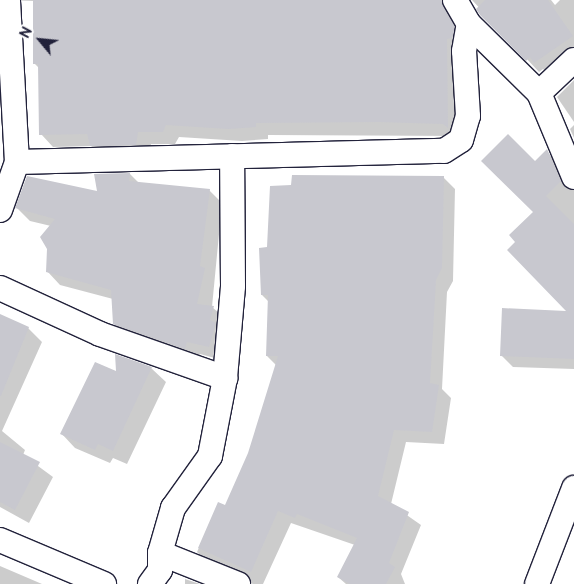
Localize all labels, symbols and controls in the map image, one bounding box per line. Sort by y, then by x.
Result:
north arrow [15,15,65,65]
text: N [16,24,36,41]

